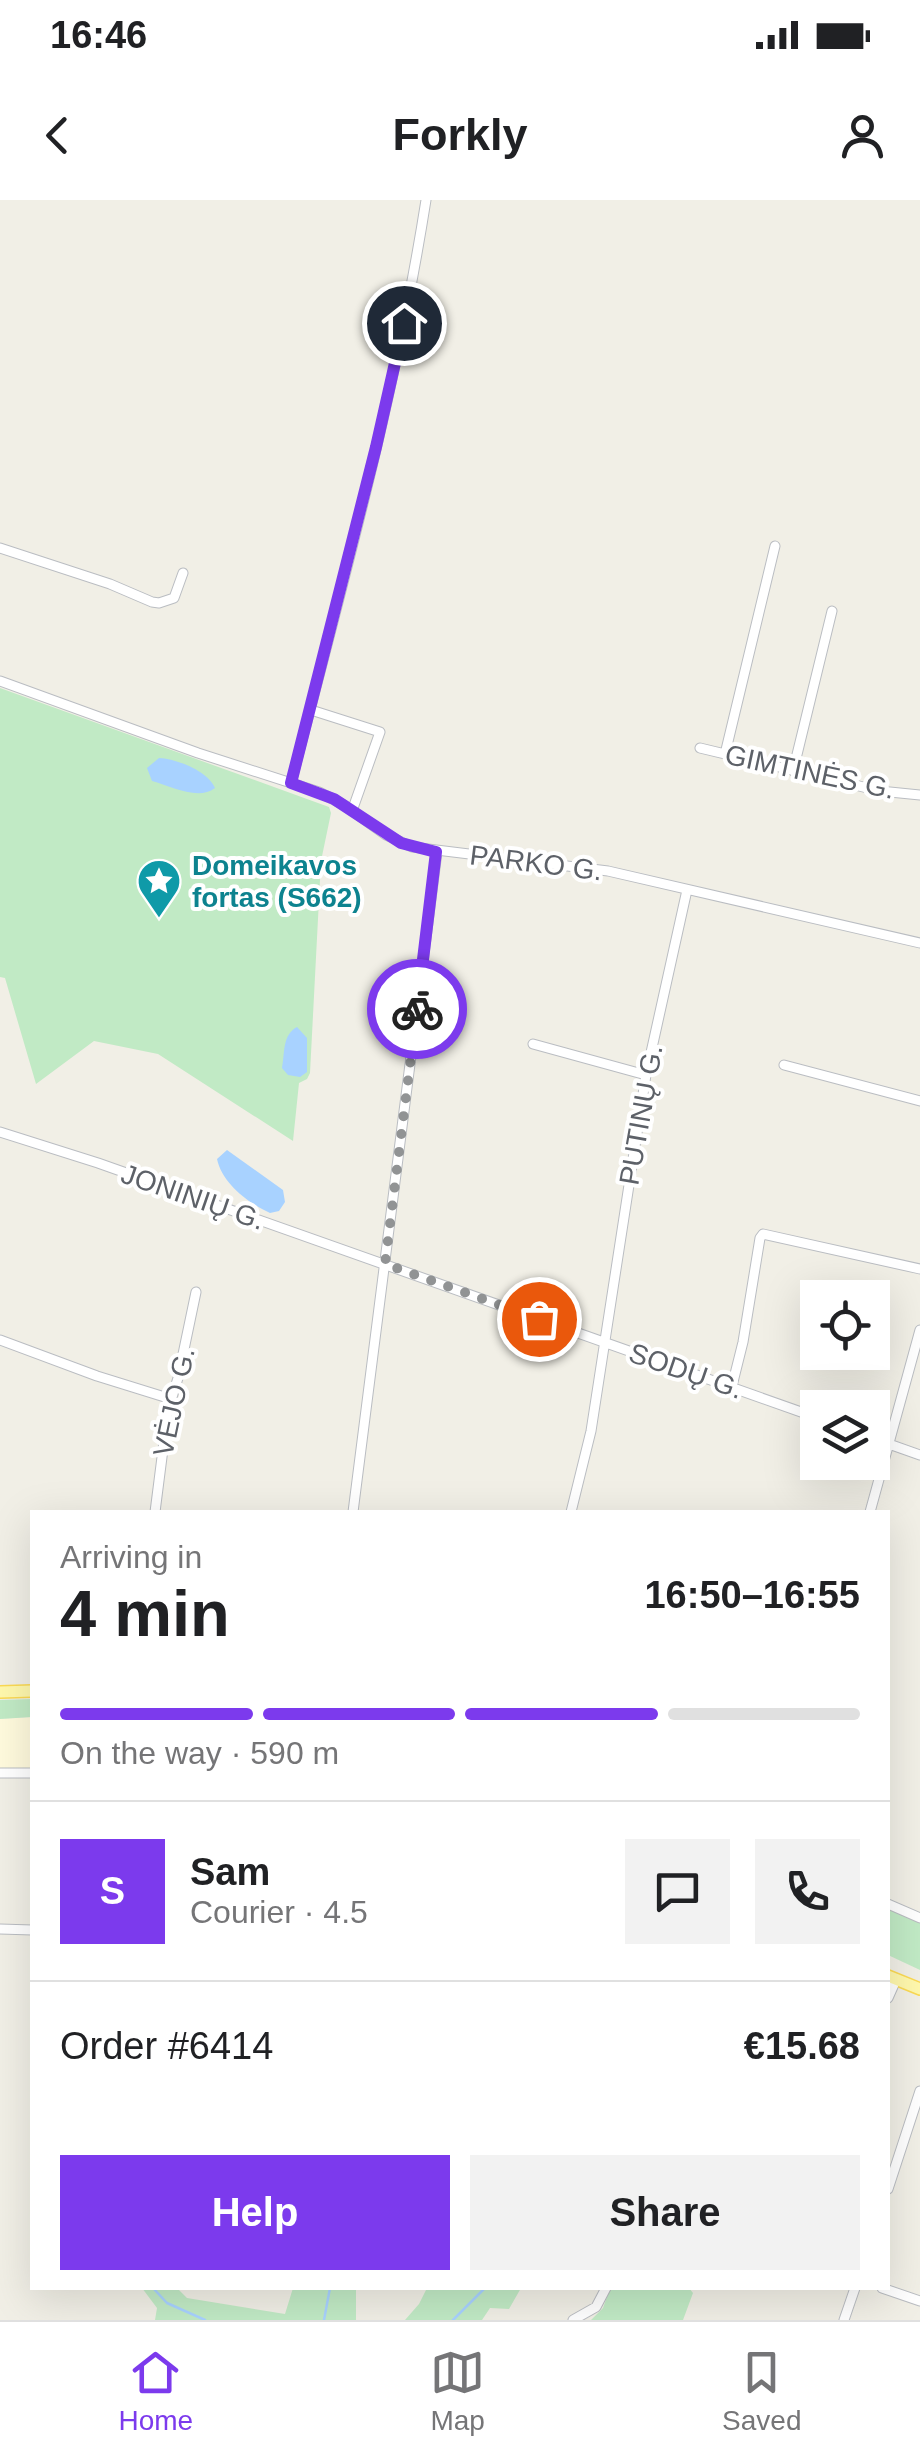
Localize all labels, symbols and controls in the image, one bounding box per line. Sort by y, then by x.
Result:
text: 16:46 [50,14,147,56]
icon: back [30,108,85,163]
icon: person [835,108,890,163]
text: Forkly [392,109,528,160]
pin [362,281,447,366]
icon: home [377,296,432,351]
street label: GIMTINĖS G. [722,739,898,805]
street label: PARKO G. [468,839,604,887]
place label: Domeikavos fortas (S662) [192,850,362,913]
place icon: Domeikavos fortas (S662) [136,858,182,919]
courier [367,959,467,1059]
icon: bike [390,982,445,1037]
street label: PUTINŲ G. [613,1043,669,1187]
street label: JONINIŲ G. [117,1158,269,1236]
pin [497,1277,582,1362]
map controls [800,1280,890,1480]
button: locate [800,1280,890,1370]
icon: bag [512,1292,567,1347]
street label: SODŲ G. [625,1337,747,1405]
street label: VĖJO G. [147,1345,201,1459]
button: layers [800,1390,890,1480]
text: Arriving in [60,1539,202,1575]
text: 16:50–16:55 [644,1574,860,1616]
text: 4 min [60,1577,230,1650]
text: On the way · 590 m [60,1735,339,1771]
button: chat [625,1839,730,1944]
button: phone [755,1839,860,1944]
text: Sam [190,1851,270,1893]
text: S [100,1870,125,1912]
text: Courier · 4.5 [190,1894,368,1930]
text: Order #6414 [60,2025,273,2067]
text: €15.68 [744,2025,860,2067]
button: Help [60,2155,450,2270]
button: Share [470,2155,860,2270]
tab: Home [118,2345,193,2437]
tab: Map [430,2345,485,2437]
tab: Saved [722,2345,801,2437]

